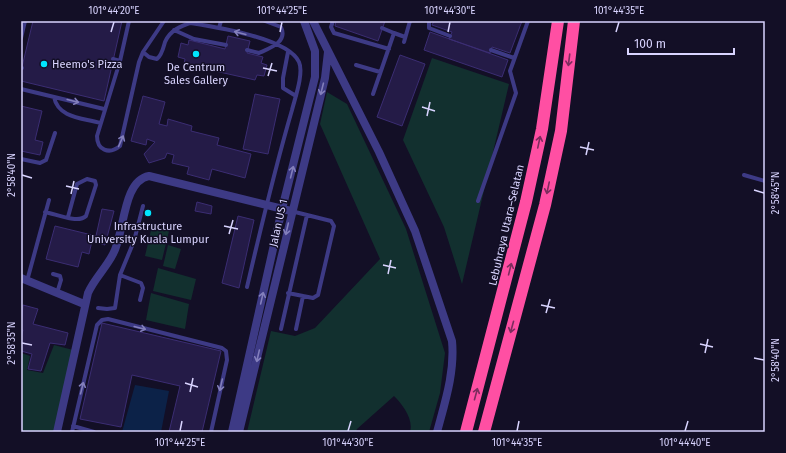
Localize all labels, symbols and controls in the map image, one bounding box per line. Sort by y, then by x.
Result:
text: 101°44'20"E [88,5,140,17]
text: 101°44'25"E [257,5,307,17]
text: 101°44'30"E [424,5,476,17]
text: 101°44'35"E [594,5,644,17]
one-way arrow [234,29,247,37]
scale bar [628,30,734,56]
text: 100 m [634,37,666,51]
marker: De Centrum Sales Gallery [191,49,201,59]
one-way arrow [565,53,573,66]
place label: Heemo's Pizza [52,58,123,71]
marker: Heemo's Pizza [39,59,49,69]
place label: De Centrum Sales Gallery [164,61,229,87]
one-way arrow [318,82,325,95]
one-way arrow [66,98,79,106]
one-way arrow [118,135,125,147]
one-way arrow [535,136,543,149]
text: 2°58'40"N [6,153,18,197]
street label: Lebuhraya Utara–Selatan [486,163,527,287]
one-way arrow [288,166,296,179]
text: 2°58'45"N [770,171,782,215]
one-way arrow [544,181,552,194]
street label: Jalan US 1 [267,198,290,248]
marker: Infrastructure University Kuala Lumpur [143,208,153,218]
place label: Infrastructure University Kuala Lumpur [87,220,210,246]
one-way arrow [283,222,291,235]
one-way arrow [506,262,514,275]
one-way arrow [258,292,266,305]
one-way arrow [507,320,515,333]
text: 2°58'35"N [6,321,18,365]
one-way arrow [134,324,147,332]
text: 2°58'40"N [770,338,782,382]
one-way arrow [253,349,261,362]
one-way arrow [217,378,225,391]
one-way arrow [78,382,86,395]
one-way arrow [473,388,480,401]
text: 101°44'25"E [155,437,205,449]
text: 101°44'30"E [322,437,374,449]
text: 101°44'35"E [492,437,542,449]
text: 101°44'40"E [659,437,711,449]

